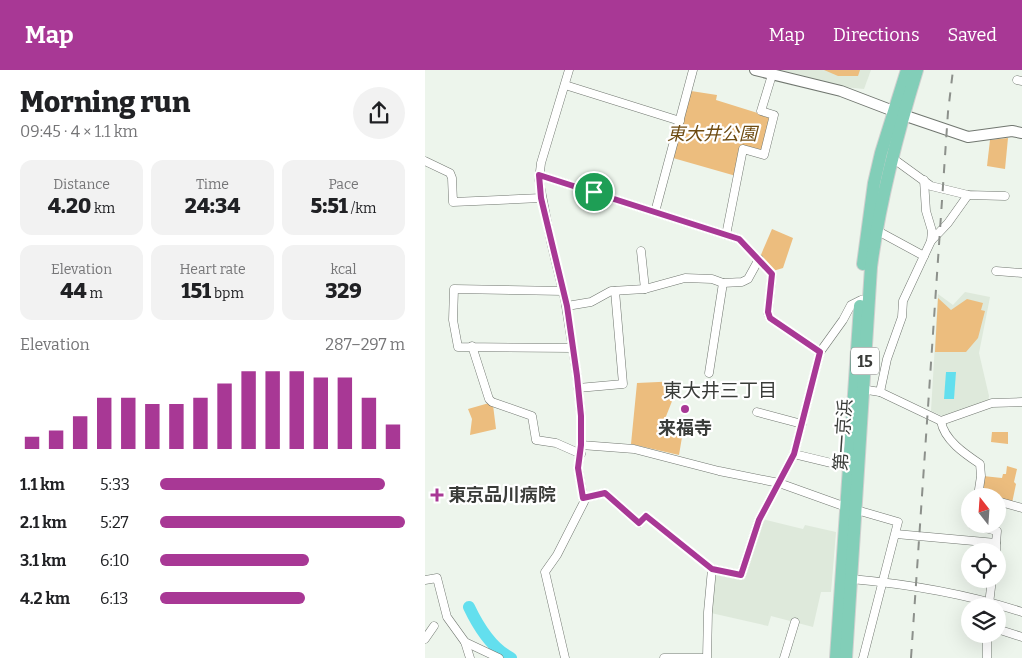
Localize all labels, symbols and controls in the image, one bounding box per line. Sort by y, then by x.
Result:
text: Map [25,21,74,49]
text: Map [769,24,805,46]
text: Directions [833,24,920,46]
text: Saved [948,24,997,46]
text: Morning run [20,86,190,119]
button: share [353,87,405,139]
text: 09:45 · 4 × 1.1 km [20,122,138,141]
park label: 東大井公園 [667,123,760,145]
pin [573,171,615,213]
text: Distance [53,176,110,193]
text: Time [196,176,229,193]
text: Pace [328,176,359,193]
icon: arrive [580,178,608,206]
text: 4.20 [48,193,91,219]
text: 24:34 [185,193,240,219]
text: 5:51 [311,193,348,219]
text: km [91,200,115,217]
text: /km [348,200,376,217]
text: Elevation [51,261,112,278]
text: Heart rate [179,261,246,278]
text: kcal [330,261,357,278]
text: 44 [60,278,87,304]
text: 151 [181,278,211,304]
text: 329 [325,278,362,304]
text: m [87,285,103,302]
text: bpm [211,285,244,302]
text: Elevation [20,335,90,354]
text: 287–297 m [325,335,405,354]
road number: 15 [851,348,879,374]
district label: 東大井三丁目 [663,379,777,402]
street label: 第一京浜 [830,398,856,472]
marker: 来福寺 [679,403,691,415]
place label: 来福寺 [658,417,712,439]
text: 1.1 km [20,475,65,494]
text: 5:33 [100,475,130,494]
place label: 東京品川病院 [448,484,556,506]
marker: 東京品川病院 [430,488,444,502]
north arrow [961,488,1006,532]
map controls [961,488,1006,643]
text: 2.1 km [20,513,67,532]
text: 5:27 [100,513,129,532]
button: locate [961,543,1006,588]
text: 3.1 km [20,551,66,570]
text: 6:10 [100,551,130,570]
text: 4.2 km [20,589,70,608]
text: 6:13 [100,589,128,608]
button: layers [961,598,1006,643]

